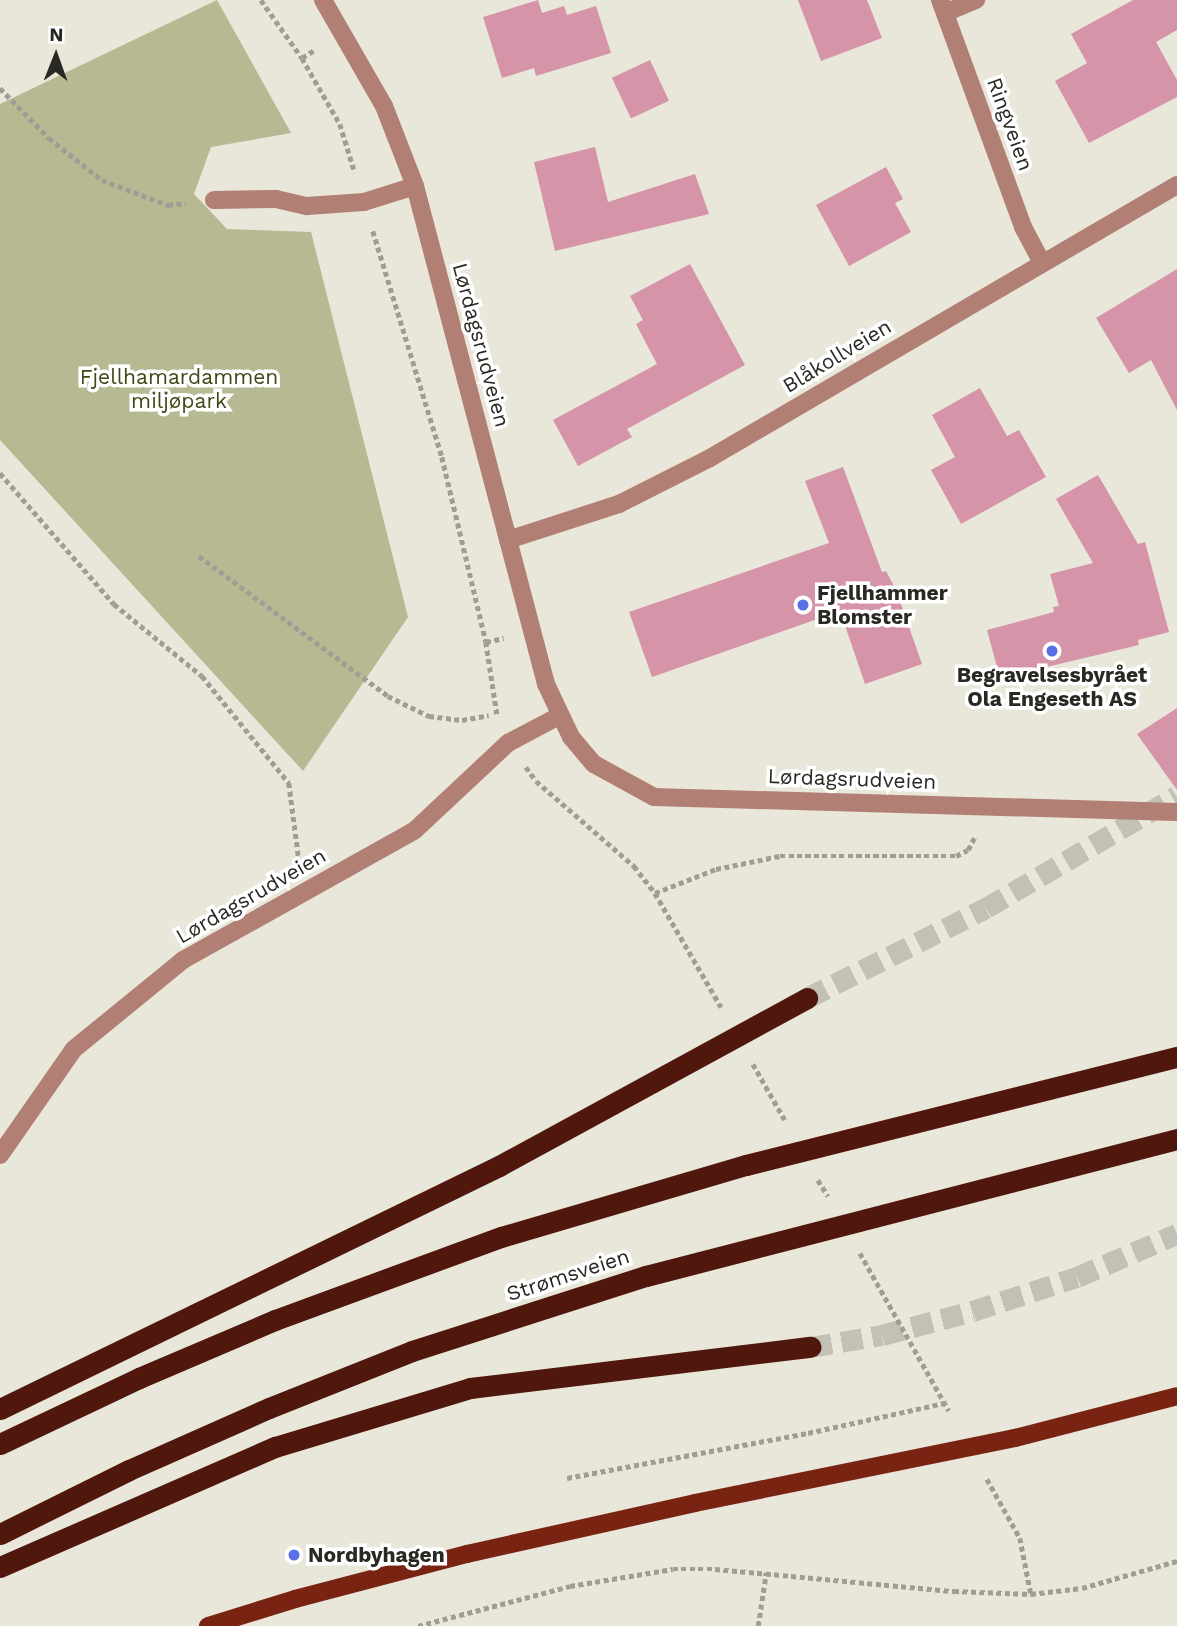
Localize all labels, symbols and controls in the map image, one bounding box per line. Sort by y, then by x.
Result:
north arrow [21,21,91,91]
text: N [49,23,64,46]
street label: Ringveien [982,74,1038,174]
street label: Lørdagsrudveien [447,260,515,430]
street label: Blåkollveien [778,314,896,398]
park label: Fjellhamardammen miljøpark [80,364,278,414]
place label: Fjellhammer Blomster [817,580,948,630]
marker: Fjellhammer Blomster [795,597,811,613]
marker: Begravelsesbyrået Ola Engeseth AS [1044,643,1060,659]
place label: Begravelsesbyrået Ola Engeseth AS [957,662,1147,712]
street label: Lørdagsrudveien [767,763,937,795]
street label: Lørdagsrudveien [172,843,330,949]
street label: Strømsveien [503,1243,633,1307]
place label: Nordbyhagen [308,1542,445,1568]
marker: Nordbyhagen [286,1547,302,1563]

